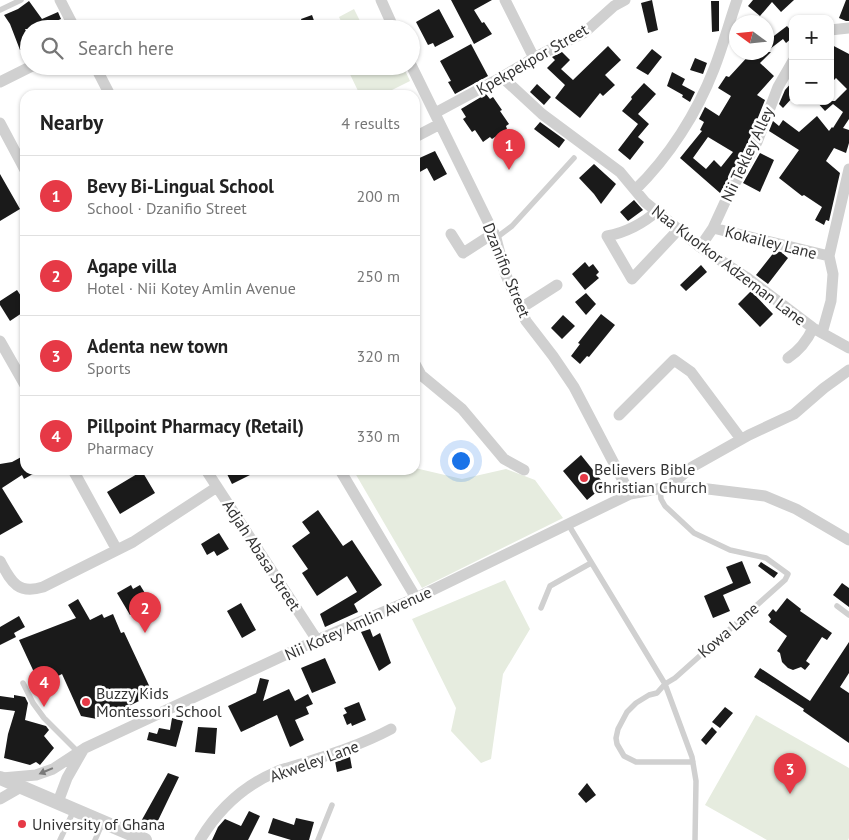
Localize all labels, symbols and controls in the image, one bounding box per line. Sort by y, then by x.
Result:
north arrow [729,15,774,60]
map controls [789,15,834,105]
button: + [789,15,834,60]
street label: Kpekpekpor Street [472,19,592,99]
search box [20,20,420,75]
icon: search [38,34,66,62]
text: Search here [78,36,174,60]
button: − [789,60,834,105]
street label: Nii Tekley Alley [716,103,778,205]
text: Nearby [40,109,103,136]
text: 4 results [341,113,400,133]
pin: 1 [493,129,525,170]
text: Bevy Bi-Lingual School [87,174,274,198]
text: 1 [51,186,61,206]
text: 200 m [357,186,400,206]
text: School · Dzanifio Street [87,198,247,218]
street label: Naa Kuorkor Adzeman Lane [648,200,810,330]
street label: Dzanifio Street [479,220,535,321]
street label: Kokailey Lane [723,221,819,263]
text: Agape villa [87,254,177,278]
text: 2 [51,266,61,286]
text: 250 m [357,266,400,286]
text: Hotel · Nii Kotey Amlin Avenue [87,278,296,298]
text: Adenta new town [87,334,228,358]
text: 3 [51,346,61,366]
text: 320 m [357,346,400,366]
text: Sports [87,358,131,378]
text: Pillpoint Pharmacy (Retail) [87,414,304,438]
text: 4 [51,426,61,446]
text: 330 m [357,426,400,446]
text: Pharmacy [87,438,153,458]
your location [448,448,474,474]
place label: Believers Bible Christian Church [594,459,707,497]
marker: Believers Bible Christian Church [578,472,590,484]
street label: Adjah Abasa Street [219,496,306,615]
street label: Nii Kotey Amlin Avenue [281,582,435,664]
pin: 2 [129,592,161,633]
street label: Kowa Lane [693,598,763,662]
pin: 4 [28,666,60,707]
place label: Buzzy Kids Montessori School [96,683,222,721]
marker: Buzzy Kids Montessori School [80,696,92,708]
street label: Akweley Lane [267,736,361,786]
pin: 3 [774,753,806,794]
one-way arrow [39,768,53,776]
place label: University of Ghana [32,814,165,834]
marker: University of Ghana [16,818,28,830]

